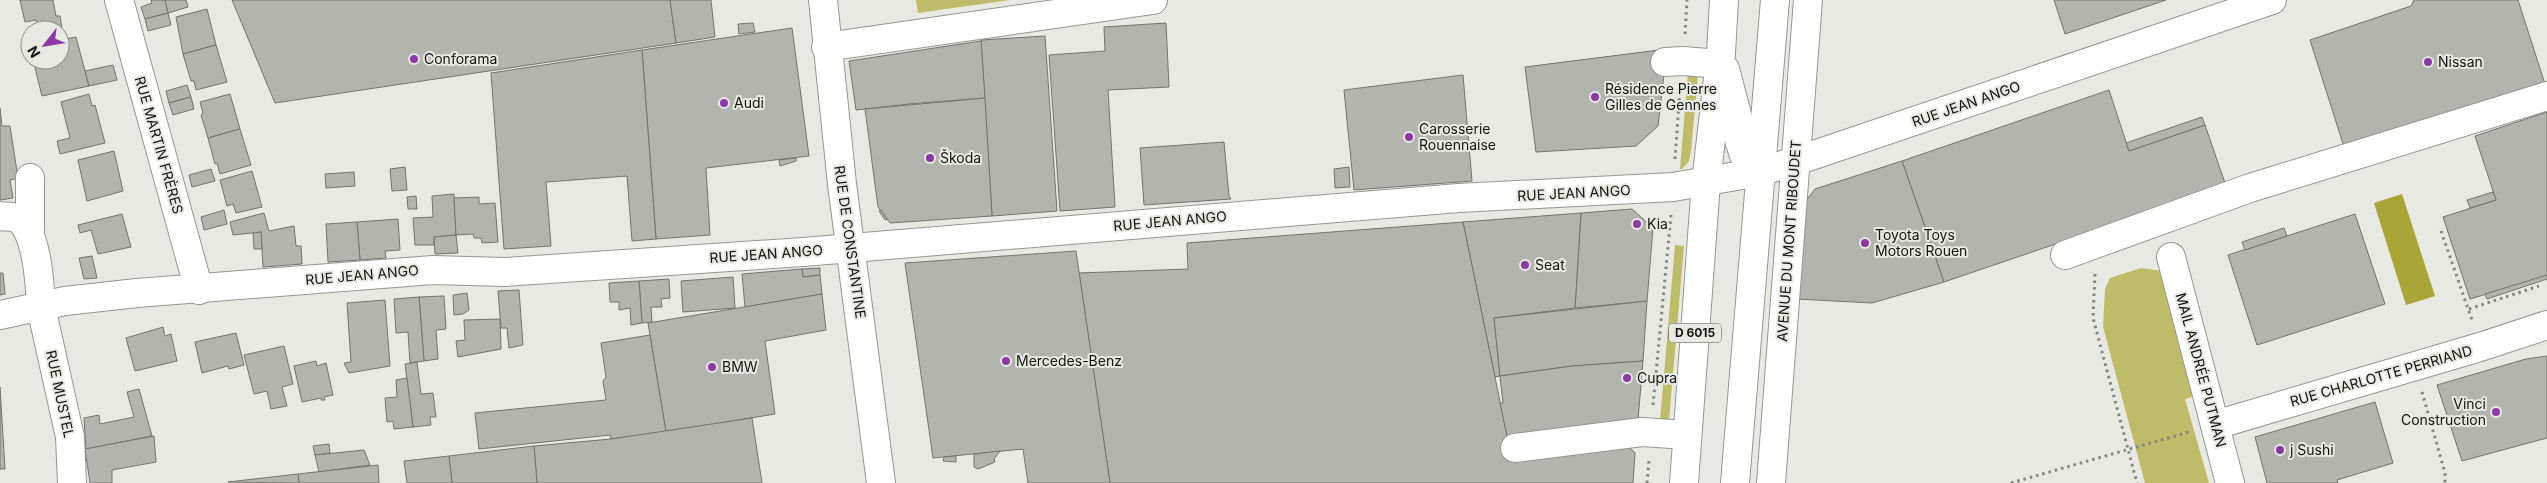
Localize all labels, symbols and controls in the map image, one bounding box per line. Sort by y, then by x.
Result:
north arrow [20,20,70,70]
text: N [23,43,43,61]
place label: Conforama [424,50,497,67]
marker: Conforama [408,53,420,65]
place label: Nissan [2438,53,2483,70]
marker: Nissan [2422,56,2434,68]
street label: RUE MARTIN FRÈRES [132,74,187,216]
street label: RUE JEAN ANGO [1909,77,2022,130]
place label: Résidence Pierre Gilles de Gennes [1605,80,1717,113]
marker: Résidence Pierre Gilles de Gennes [1589,91,1601,103]
place label: Audi [734,94,764,111]
marker: Audi [718,97,730,109]
place label: Carosserie Rouennaise [1419,120,1496,153]
marker: Carosserie Rouennaise [1403,131,1415,143]
street label: AVENUE DU MONT RIBOUDET [1773,140,1804,342]
place label: Škoda [940,149,981,166]
marker: Škoda [924,152,936,164]
street label: RUE DE CONSTANTINE [831,164,870,320]
street label: RUE JEAN ANGO [1517,181,1631,204]
street label: RUE JEAN ANGO [1113,207,1227,234]
place label: Kia [1647,215,1668,232]
marker: Kia [1631,218,1643,230]
place label: Toyota Toys Motors Rouen [1875,226,1967,259]
marker: Toyota Toys Motors Rouen [1859,237,1871,249]
street label: RUE JEAN ANGO [709,241,823,266]
place label: Seat [1535,256,1565,273]
marker: Seat [1519,259,1531,271]
street label: RUE JEAN ANGO [305,261,419,288]
street label: MAIL ANDRÉE PUTMAN [2173,291,2230,449]
road number: D 6015 [1669,323,1721,342]
street label: RUE CHARLOTTE PERRIAND [2288,341,2474,410]
street label: RUE MUSTEL [43,349,78,439]
place label: Mercedes-Benz [1016,352,1122,369]
marker: Mercedes-Benz [1000,355,1012,367]
place label: BMW [722,358,758,375]
marker: BMW [706,361,718,373]
place label: Cupra [1637,369,1677,386]
marker: Cupra [1621,372,1633,384]
place label: Vinci Construction [2401,395,2486,428]
marker: Vinci Construction [2490,406,2502,418]
place label: j Sushi [2289,441,2334,458]
marker: j Sushi [2274,444,2286,456]

